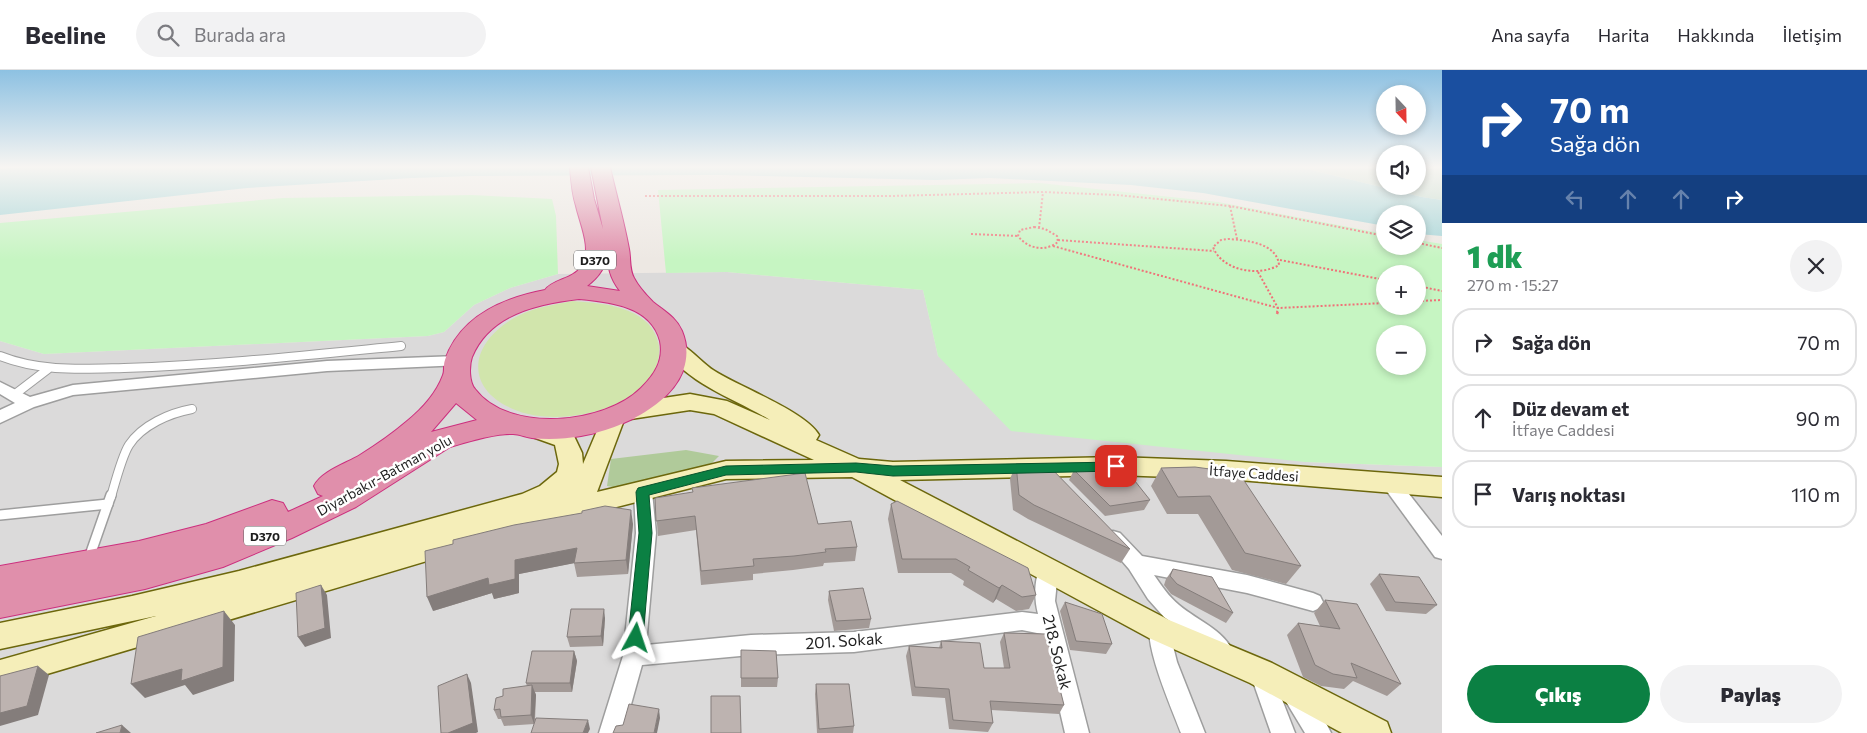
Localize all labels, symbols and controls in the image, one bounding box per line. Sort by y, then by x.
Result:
search box [136,12,486,57]
text: Beeline [25,20,106,49]
icon: search [154,21,182,49]
text: Burada ara [194,23,286,46]
text: Ana sayfa [1491,24,1570,46]
text: Harita [1598,24,1649,46]
text: Hakkında [1677,24,1755,46]
text: İletişim [1783,24,1842,46]
north arrow [1376,85,1426,135]
map controls [1376,85,1426,375]
text: 70 m [1550,87,1630,130]
icon: right [1467,90,1532,155]
text: Sağa dön [1550,130,1640,157]
button: sound [1376,145,1426,195]
icon: left [1561,185,1589,213]
icon: ahead [1614,185,1642,213]
icon: ahead [1667,185,1695,213]
icon: right [1720,185,1748,213]
button: layers [1376,205,1426,255]
text: 1 dk [1467,237,1522,274]
button: close [1790,240,1842,292]
road number: D370 [574,250,616,270]
button: + [1376,265,1426,315]
text: 270 m · 15:27 [1467,275,1559,294]
button: − [1376,325,1426,375]
icon: right [1469,328,1497,356]
text: Sağa dön [1512,331,1591,354]
text: 70 m [1797,331,1840,354]
text: Düz devam et [1512,397,1629,420]
icon: ahead [1469,404,1497,432]
text: 90 m [1796,407,1840,430]
text: İtfaye Caddesi [1512,420,1615,439]
street label: Diyarbakır-Batman yolu [314,431,454,519]
pin [1095,445,1137,487]
icon: arrive [1102,452,1130,480]
street label: İtfaye Caddesi [1209,461,1299,485]
icon: arrive [1469,480,1497,508]
text: Varış noktası [1512,483,1625,506]
text: 110 m [1791,483,1840,506]
road number: D370 [244,526,286,546]
position arrow [609,611,661,663]
street label: 218. Sokak [1040,613,1077,692]
street label: 201. Sokak [805,628,884,652]
button: Çıkış [1467,665,1650,723]
button: Paylaş [1660,665,1842,723]

